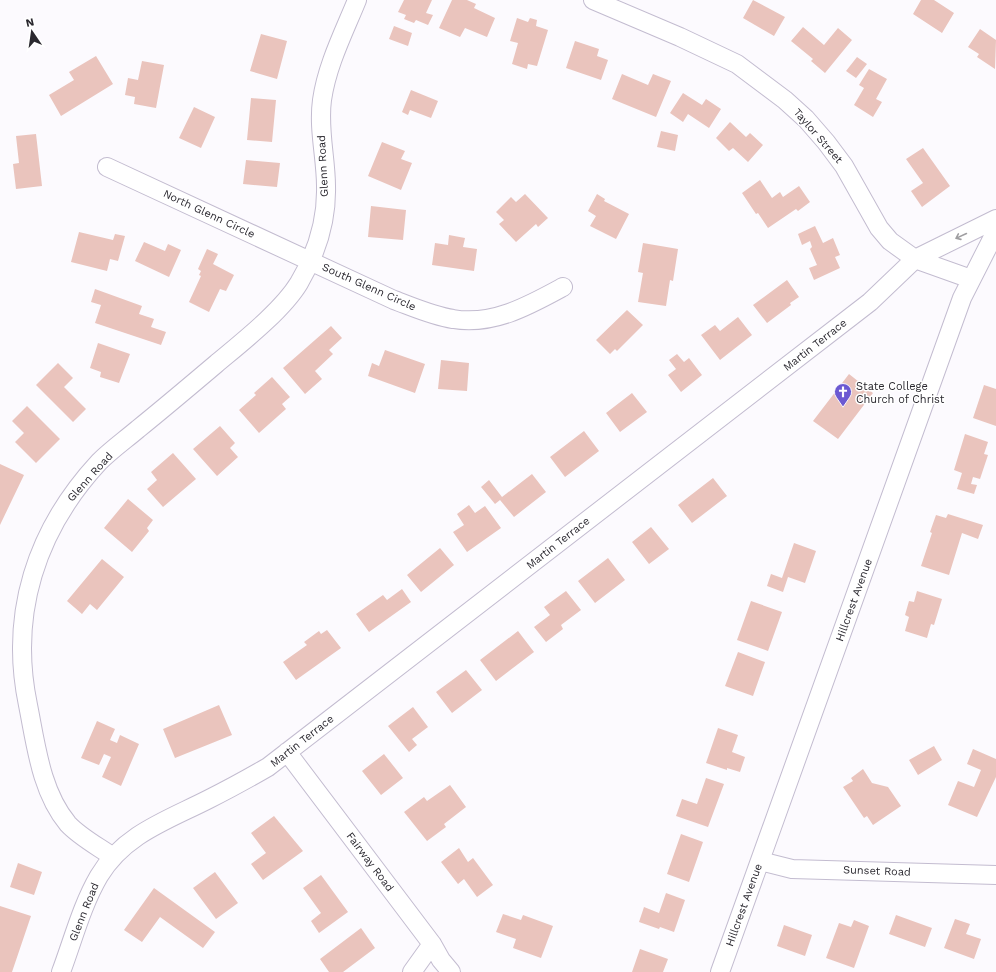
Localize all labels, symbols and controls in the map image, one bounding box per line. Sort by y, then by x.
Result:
north arrow [12,12,52,52]
text: N [24,15,35,30]
street label: Taylor Street [791,106,846,166]
street label: Glenn Road [315,135,331,197]
street label: North Glenn Circle [161,187,257,241]
one-way arrow [955,233,967,240]
street label: South Glenn Circle [320,260,418,314]
street label: Martin Terrace [781,316,849,374]
place label: State College Church of Christ [856,380,945,406]
church icon: State College Church of Christ [833,382,853,407]
street label: Glenn Road [64,450,116,504]
street label: Martin Terrace [524,514,592,572]
street label: Hillcrest Avenue [833,557,875,643]
street label: Martin Terrace [268,712,336,770]
street label: Fairway Road [344,830,396,894]
street label: Hillcrest Avenue [723,862,765,948]
street label: Sunset Road [843,863,911,879]
street label: Glenn Road [66,881,102,943]

